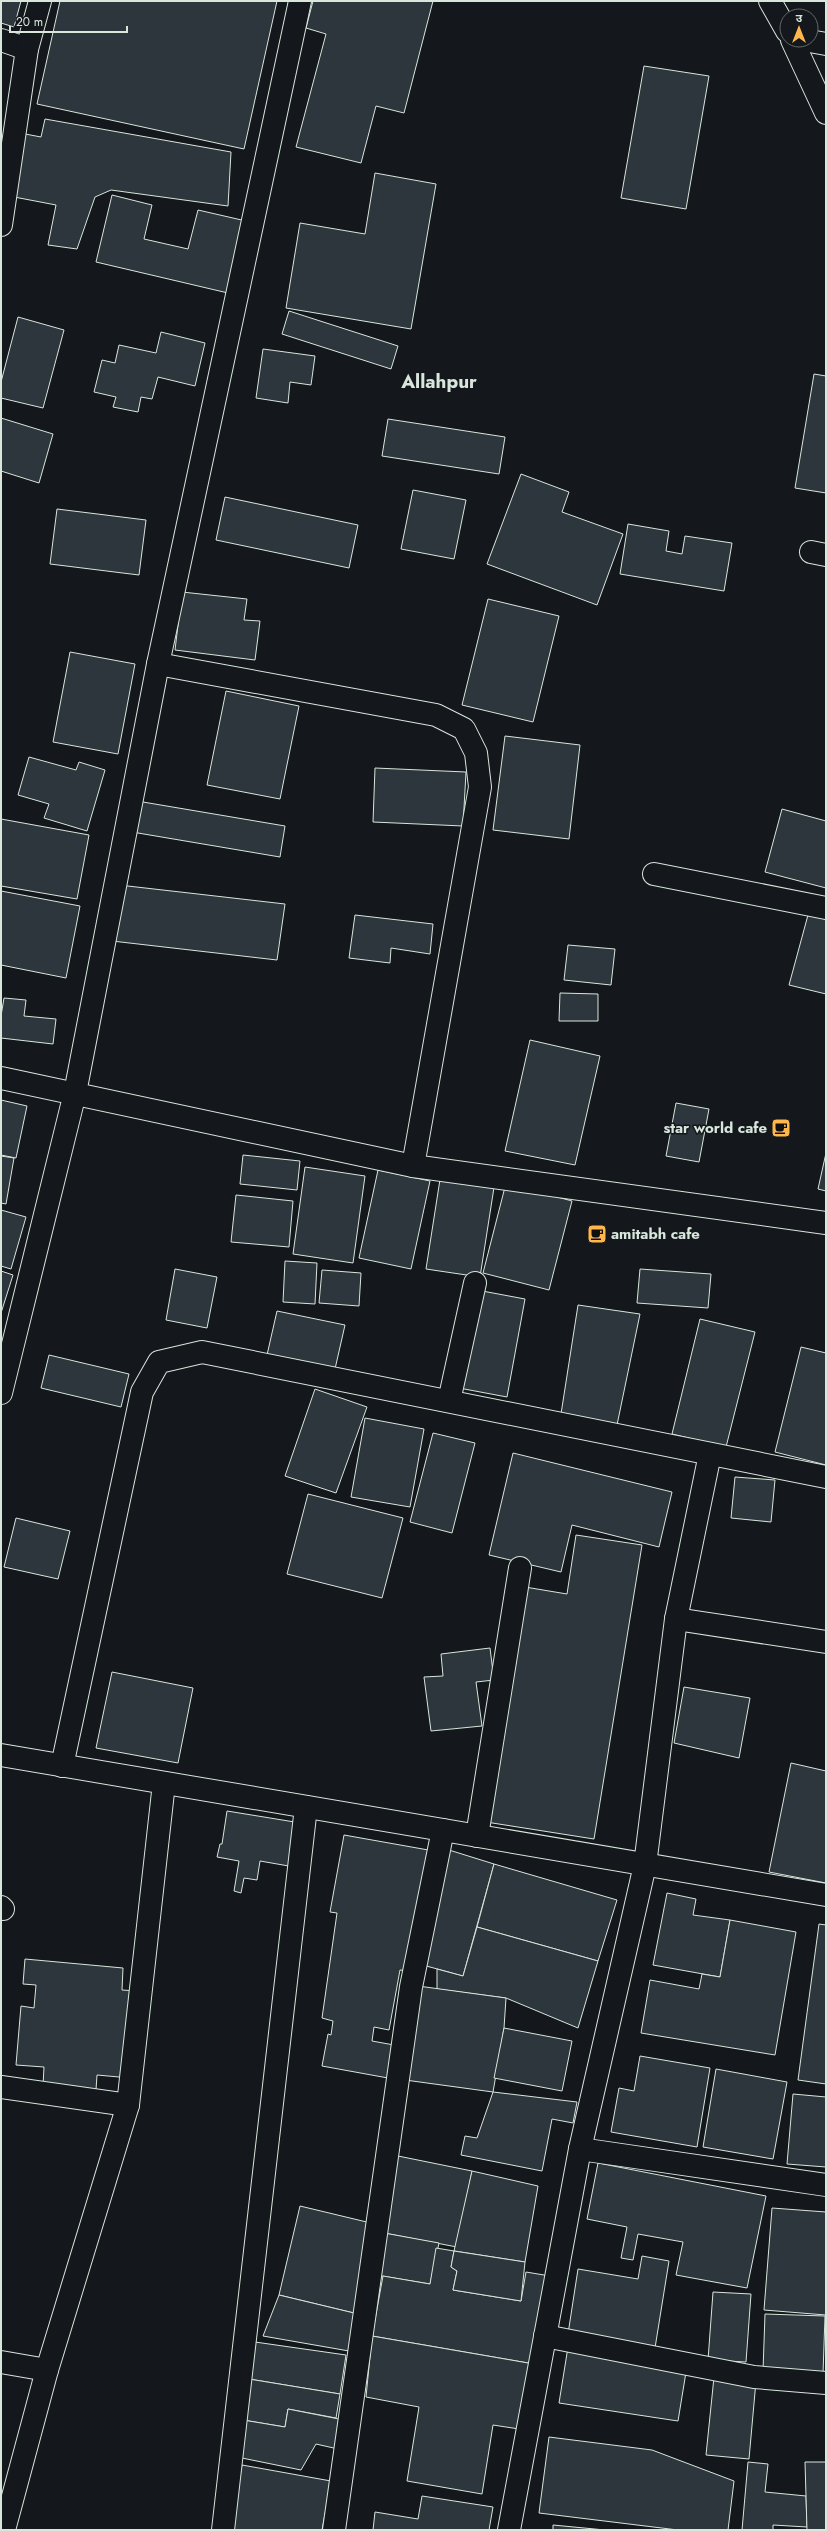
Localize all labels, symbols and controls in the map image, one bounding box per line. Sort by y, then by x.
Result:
scale bar [10,8,127,34]
north arrow [779,8,819,48]
text: उ [796,10,803,26]
text: 20 m [16,13,43,31]
district label: Allahpur [400,368,477,395]
place label: star world cafe [663,1117,767,1139]
cafe icon: star world cafe [770,1117,792,1139]
cafe icon: amitabh cafe [586,1223,608,1245]
place label: amitabh cafe [611,1223,700,1245]

